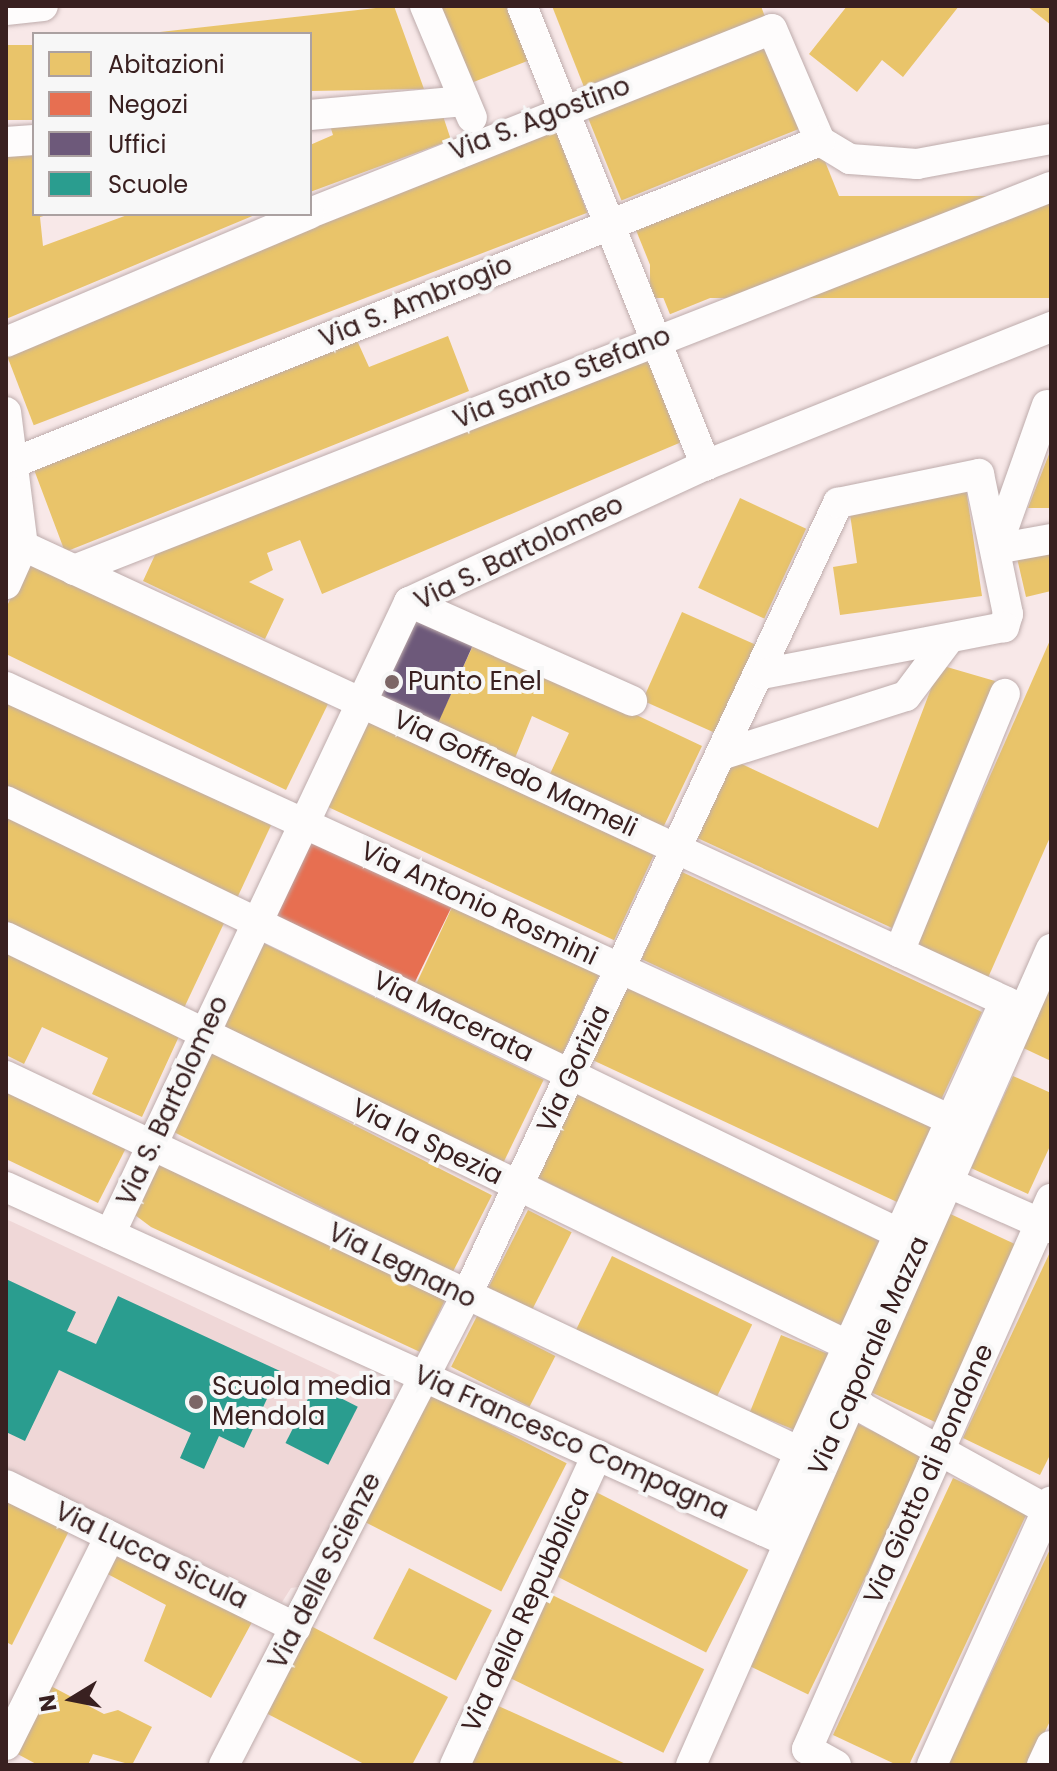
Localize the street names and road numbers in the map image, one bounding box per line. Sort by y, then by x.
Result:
street label: Via S. Agostino [445,70,635,168]
street label: Via S. Ambrogio [315,249,517,355]
street label: Via Santo Stefano [449,320,675,436]
street label: Via S. Bartolomeo [410,489,628,617]
street label: Via Goffredo Mameli [388,704,642,844]
street label: Via Antonio Rosmini [356,835,602,973]
street label: Via Macerata [368,965,538,1069]
street label: Via S. Bartolomeo [111,991,235,1211]
street label: Via Gorizia [531,1000,617,1138]
street label: Via la Spezia [346,1092,508,1192]
street label: Via Legnano [323,1217,481,1315]
street label: Via Caporale Mazza [802,1232,936,1480]
street label: Via Giotto di Bondone [858,1339,1000,1609]
street label: Via Francesco Compagna [409,1359,733,1527]
street label: Via delle Scienze [262,1468,388,1674]
street label: Via della Repubblica [455,1482,597,1738]
street label: Via Lucca Sicula [50,1496,252,1616]

